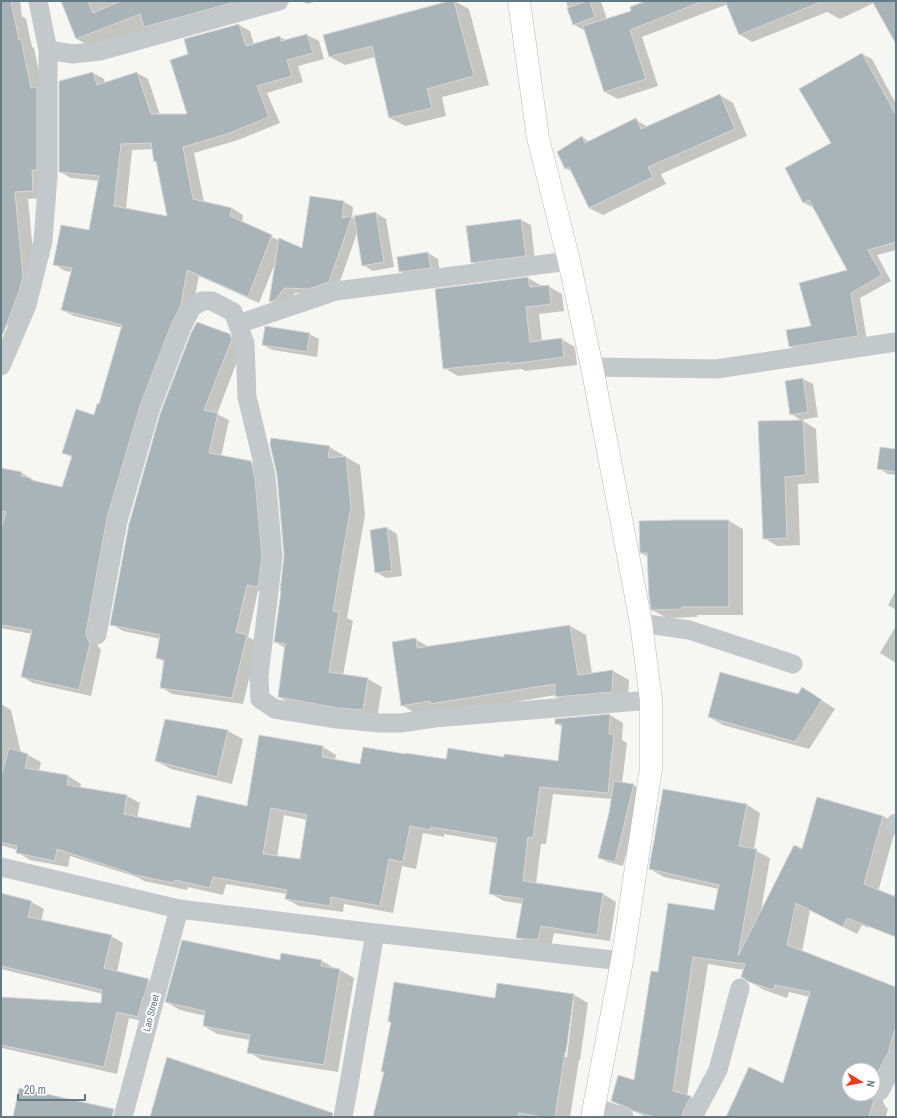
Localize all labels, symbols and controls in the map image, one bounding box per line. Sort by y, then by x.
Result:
street label: Lao Street [140,992,162,1033]
north arrow [841,1062,881,1102]
scale bar [18,1076,85,1102]
text: N [863,1079,878,1088]
text: 20 m [24,1082,46,1098]

